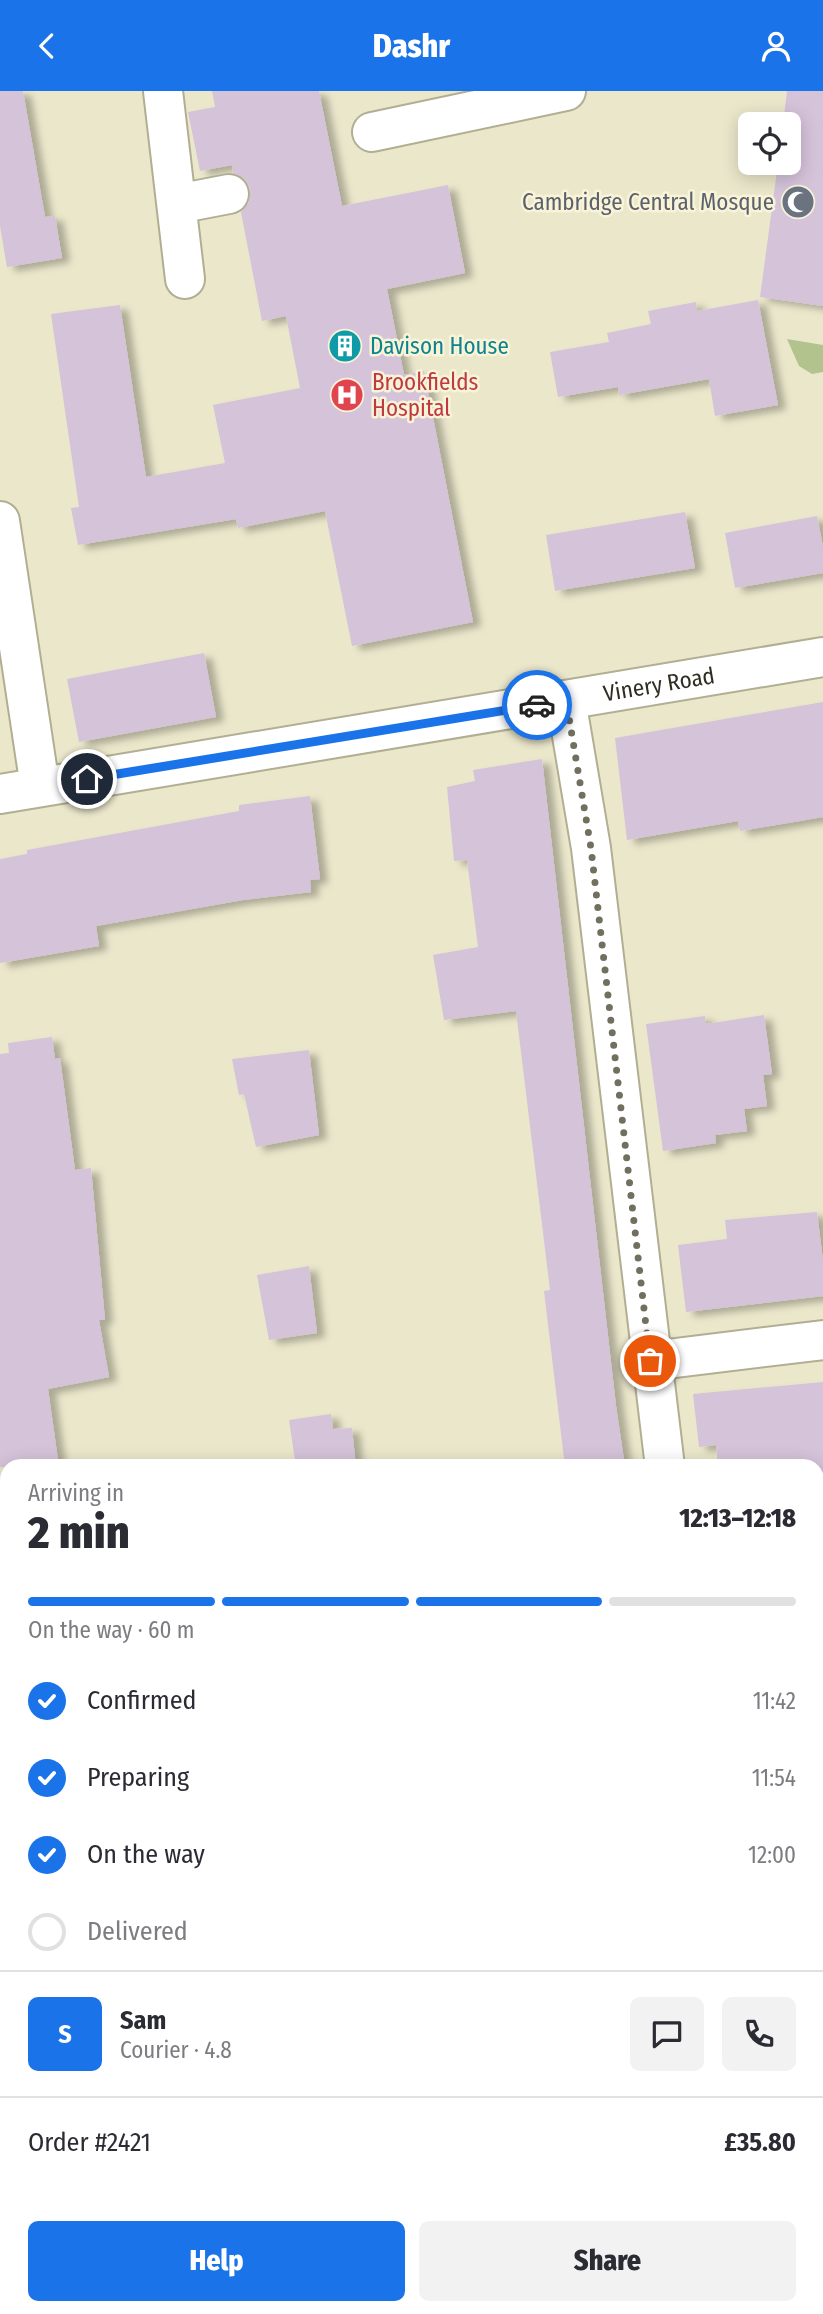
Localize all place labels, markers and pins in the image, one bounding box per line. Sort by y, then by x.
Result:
mosque icon: Cambridge Central Mosque [779,183,817,221]
place label: Cambridge Central Mosque [522,188,774,216]
building icon: Davison House [326,327,364,365]
place label: Davison House [370,332,509,360]
place label: Brookfields Hospital [372,368,479,422]
hospital icon: Brookfields Hospital [328,376,366,414]
pin [57,749,117,809]
pin [620,1331,680,1391]

